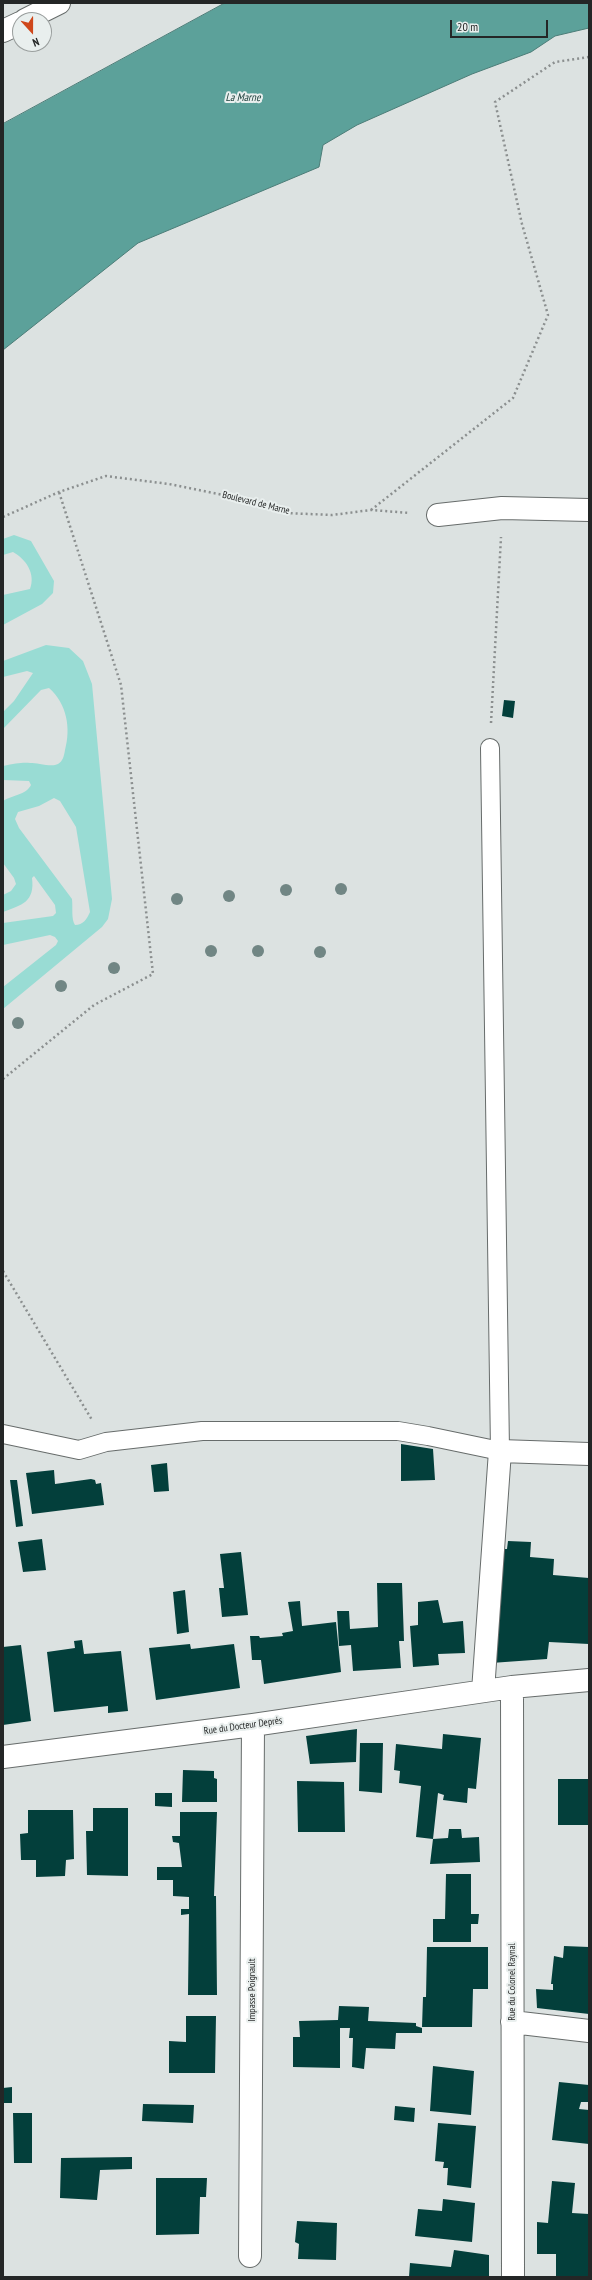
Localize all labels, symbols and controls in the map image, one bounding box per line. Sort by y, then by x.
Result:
north arrow [12,12,52,52]
scale bar [452,12,550,38]
text: 20 m [457,19,478,34]
text: N [31,35,41,50]
water label: La Marne [226,91,260,105]
street label: Boulevard de Marne [221,489,291,517]
street label: Rue du Docteur Deprés [203,1715,283,1737]
street label: Rue du Colonel Raynal [506,1943,518,2021]
street label: Impasse Poignault [246,1958,258,2022]

